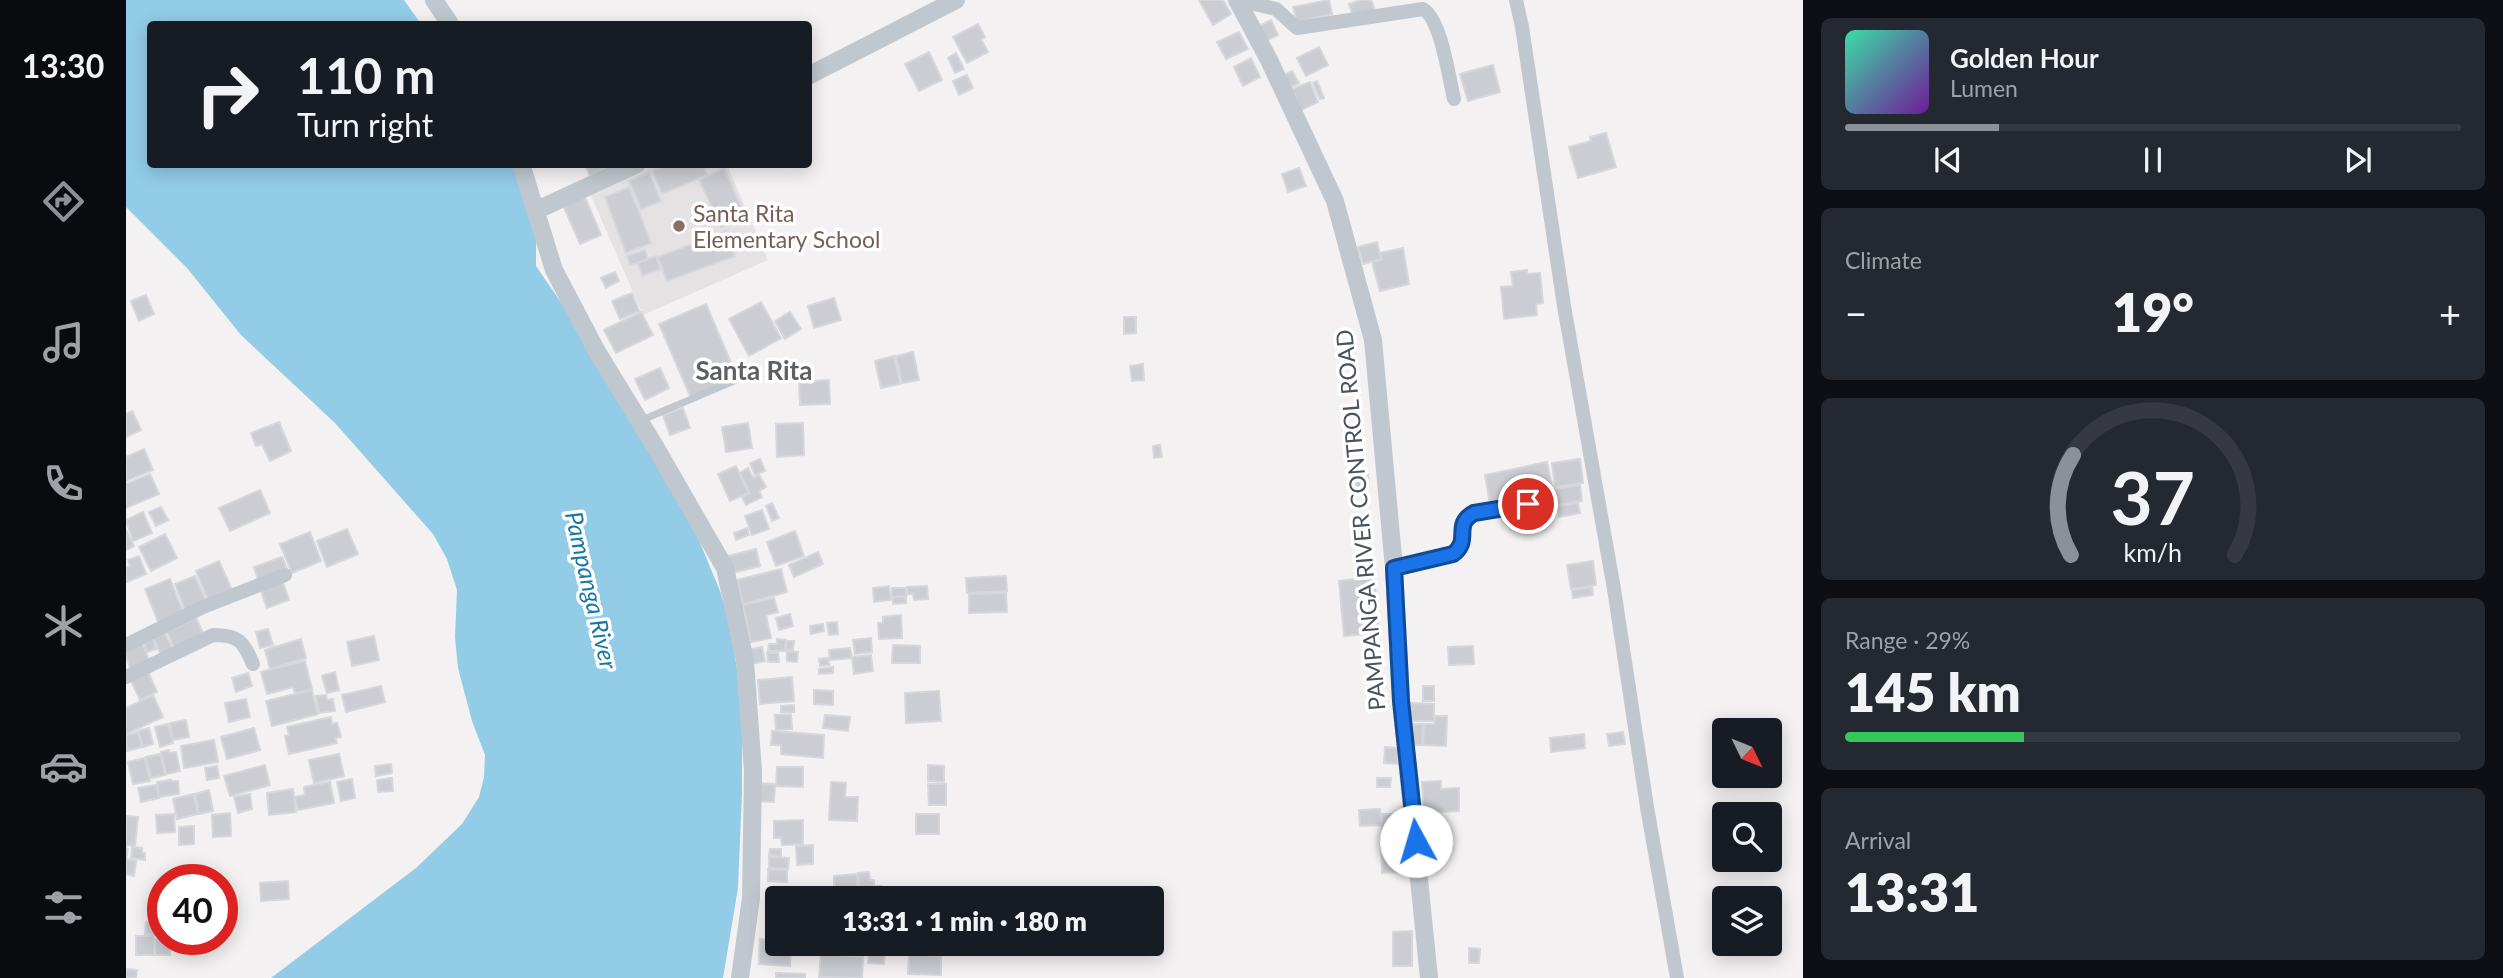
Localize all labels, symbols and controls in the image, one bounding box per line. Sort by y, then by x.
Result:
text: Golden Hour [1950,42,2099,74]
text: 13:30 [22,46,104,85]
text: 110 m [297,46,435,104]
icon: right [182,49,273,140]
text: Lumen [1950,74,2018,102]
text: Turn right [297,105,433,144]
icon: previous [1929,141,1967,179]
icon: pause [2134,141,2172,179]
icon: next [2339,141,2377,179]
icon: directions [39,177,88,226]
place label: Santa Rita Elementary School [693,199,880,253]
marker: Santa Rita Elementary School [671,218,687,234]
text: Climate [1845,246,1922,274]
text: 19° [2112,281,2194,343]
text: − [1845,290,1867,336]
text: + [2439,290,2461,336]
icon: music [39,318,88,367]
street label: PAMPANGA RIVER CONTROL ROAD [1329,328,1391,712]
district label: Santa Rita [696,354,812,386]
text: 37 [2111,453,2195,541]
icon: phone [39,459,88,508]
pin [1498,474,1558,534]
icon: arrive [1509,485,1547,523]
water label: Pampanga River [560,508,624,672]
text: km/h [2124,537,2182,567]
icon: climate [39,601,88,650]
text: Range · 29% [1845,626,1970,654]
text: 145 km [1845,661,2021,723]
north arrow [1712,718,1782,788]
map controls [1712,718,1782,956]
icon: car [39,742,88,791]
button: search [1712,802,1782,872]
position arrow [1379,804,1453,878]
text: Arrival [1845,826,1911,854]
text: 13:31 [1845,861,1979,923]
speed limit sign: 40 [147,864,238,955]
icon: filters [39,883,88,932]
button: layers [1712,886,1782,956]
text: 13:31 · 1 min · 180 m [842,905,1087,937]

